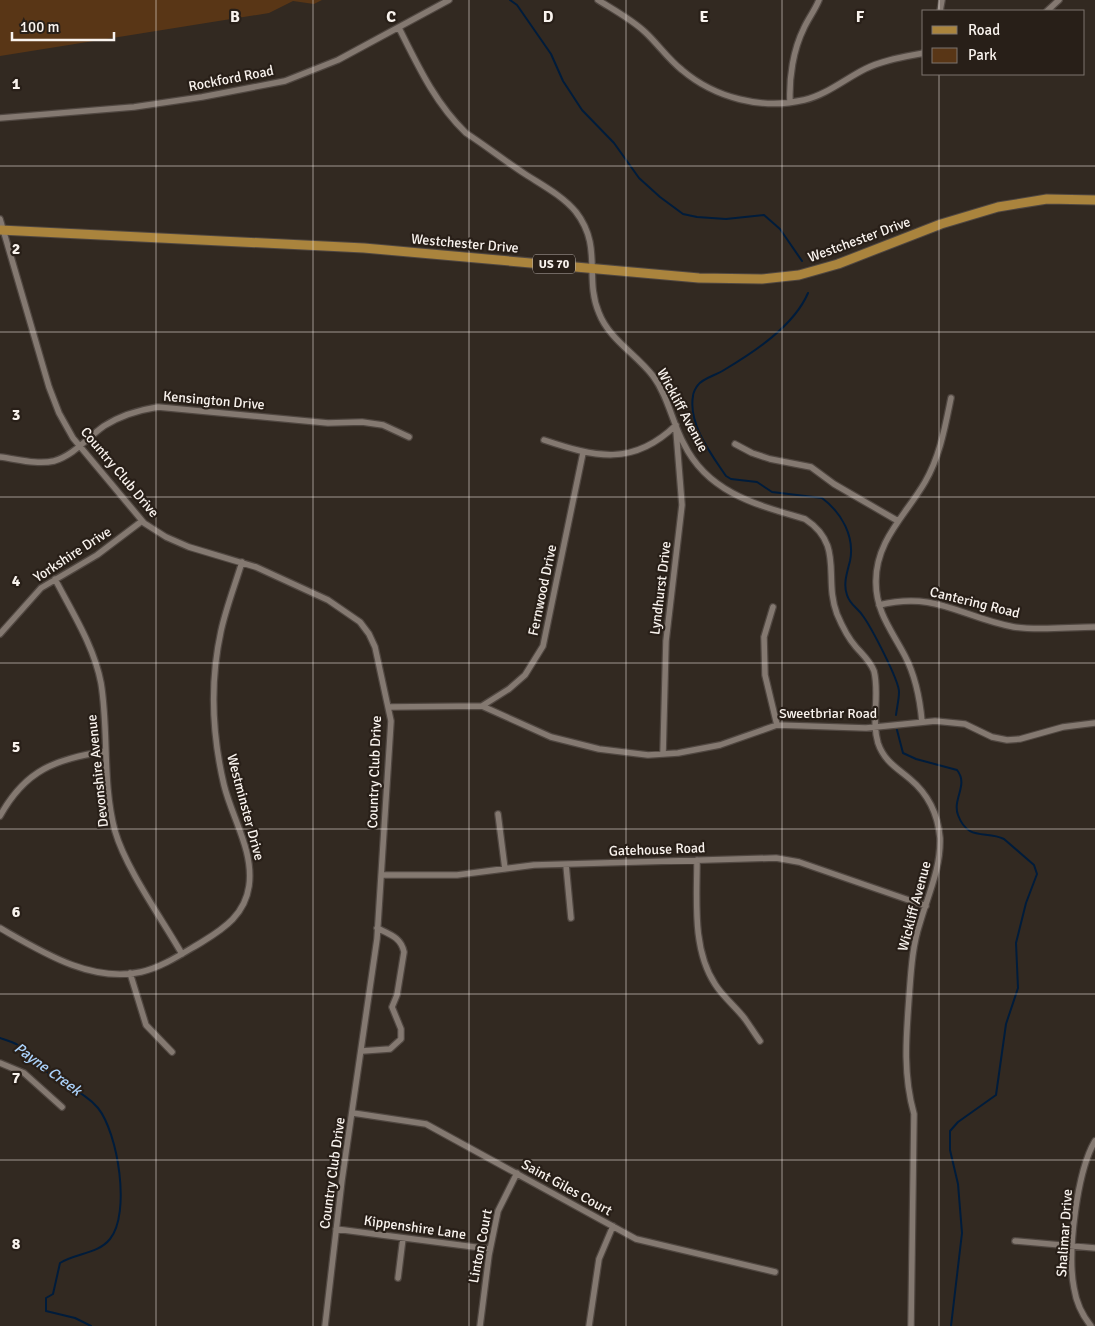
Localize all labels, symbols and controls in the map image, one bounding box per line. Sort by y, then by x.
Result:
text: B [230,7,240,27]
text: C [386,7,396,27]
text: D [543,7,554,27]
text: E [699,7,709,27]
text: F [856,7,865,27]
scale bar [12,10,115,42]
legend [922,10,1085,75]
text: 100 m [20,18,60,36]
text: Road [968,21,1000,39]
text: Park [968,46,997,64]
street label: Rockford Road [187,62,275,95]
text: 1 [12,74,21,94]
street label: Westchester Drive [806,213,913,266]
street label: Westchester Drive [410,230,519,257]
text: 2 [12,239,20,259]
road number: US 70 [533,254,575,274]
street label: Wickliff Avenue [653,365,712,455]
street label: Kensington Drive [163,388,265,413]
text: 3 [12,405,20,425]
street label: Country Club Drive [77,424,162,521]
street label: Yorkshire Drive [30,523,114,586]
street label: Lyndhurst Drive [646,540,675,636]
street label: Fernwood Drive [525,543,560,637]
text: 4 [12,571,21,591]
street label: Cantering Road [928,583,1022,622]
street label: Sweetbriar Road [779,705,877,722]
street label: Devonshire Avenue [83,714,112,828]
street label: Country Club Drive [364,715,385,829]
text: 5 [12,737,20,757]
street label: Westminster Drive [223,752,268,862]
street label: Gatehouse Road [609,839,706,860]
street label: Wickliff Avenue [894,859,935,953]
text: 6 [12,902,21,922]
water label: Payne Creek [11,1039,86,1100]
text: 7 [12,1068,21,1088]
street label: Country Club Drive [316,1116,349,1230]
street label: Saint Giles Court [519,1156,615,1219]
street label: Shalimar Drive [1053,1188,1076,1278]
street label: Linton Court [465,1208,496,1284]
street label: Kippenshire Lane [363,1212,467,1243]
text: 8 [12,1234,21,1254]

